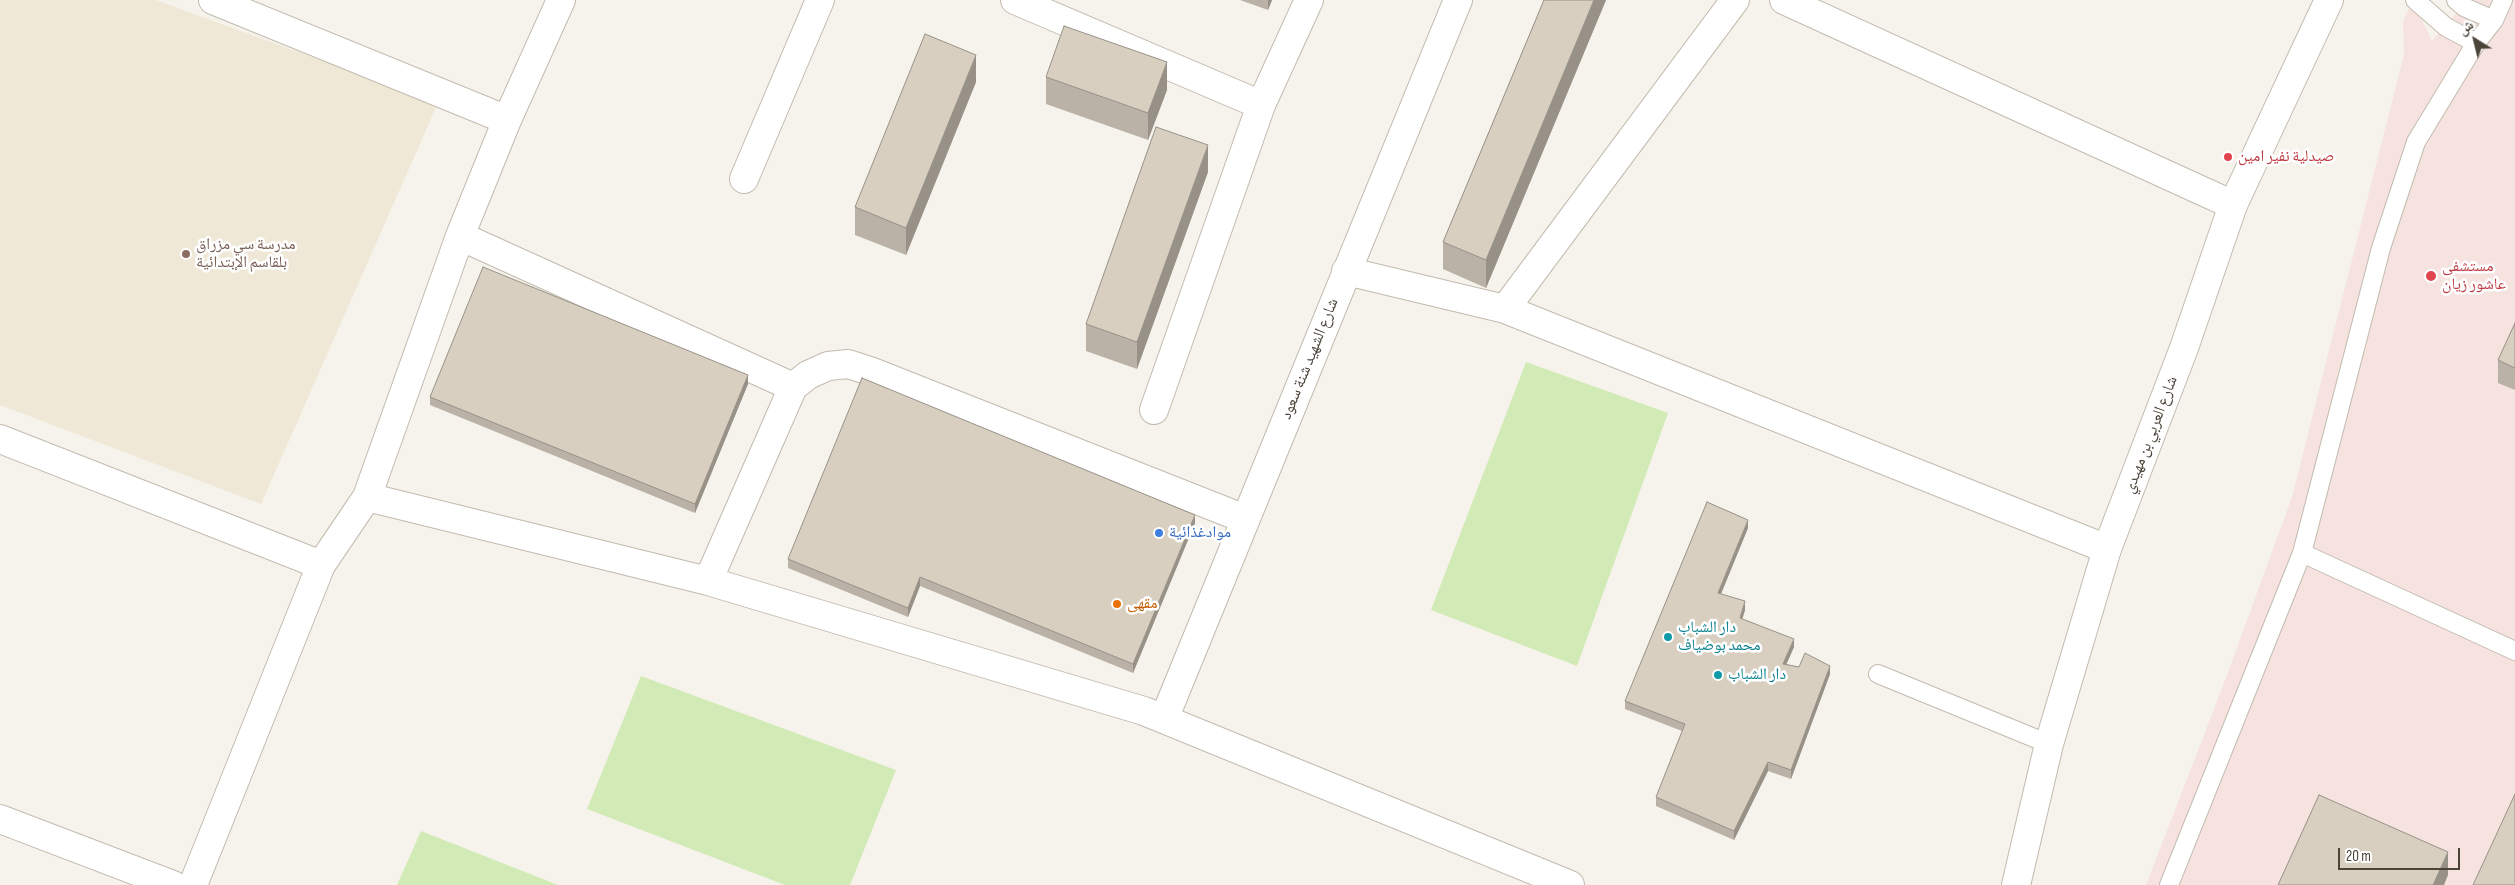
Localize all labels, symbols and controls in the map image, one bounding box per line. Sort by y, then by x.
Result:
north arrow [2450,15,2500,65]
text: ش [2455,16,2477,39]
place label: صيدلية نفير امين [2238,147,2334,167]
marker: صيدلية نفير امين [2222,151,2234,163]
place label: مدرسة سي مزراق بلقاسم الإبتدائية [196,235,296,273]
marker: مدرسة سي مزراق بلقاسم الإبتدائية [180,248,192,260]
place label: مستشفى عاشور زيان [2442,257,2506,295]
marker: مستشفى عاشور زيان [2424,269,2438,283]
street label: شارع الشهيد شنة سعود [1277,296,1343,422]
street label: شارع العربي بن مهيدي [2120,374,2182,496]
place label: موادغذائية [1169,523,1231,543]
marker: موادغذائية [1153,527,1165,539]
place label: مقهى [1127,594,1158,614]
marker: مقهى [1111,598,1123,610]
place label: دار الشباب محمد بوضياف [1678,618,1761,656]
marker: دار الشباب محمد بوضياف [1662,631,1674,643]
place label: دار الشباب [1728,665,1786,685]
marker: دار الشباب [1712,669,1724,681]
scale bar [2340,838,2462,870]
text: 20 m [2346,847,2371,866]

